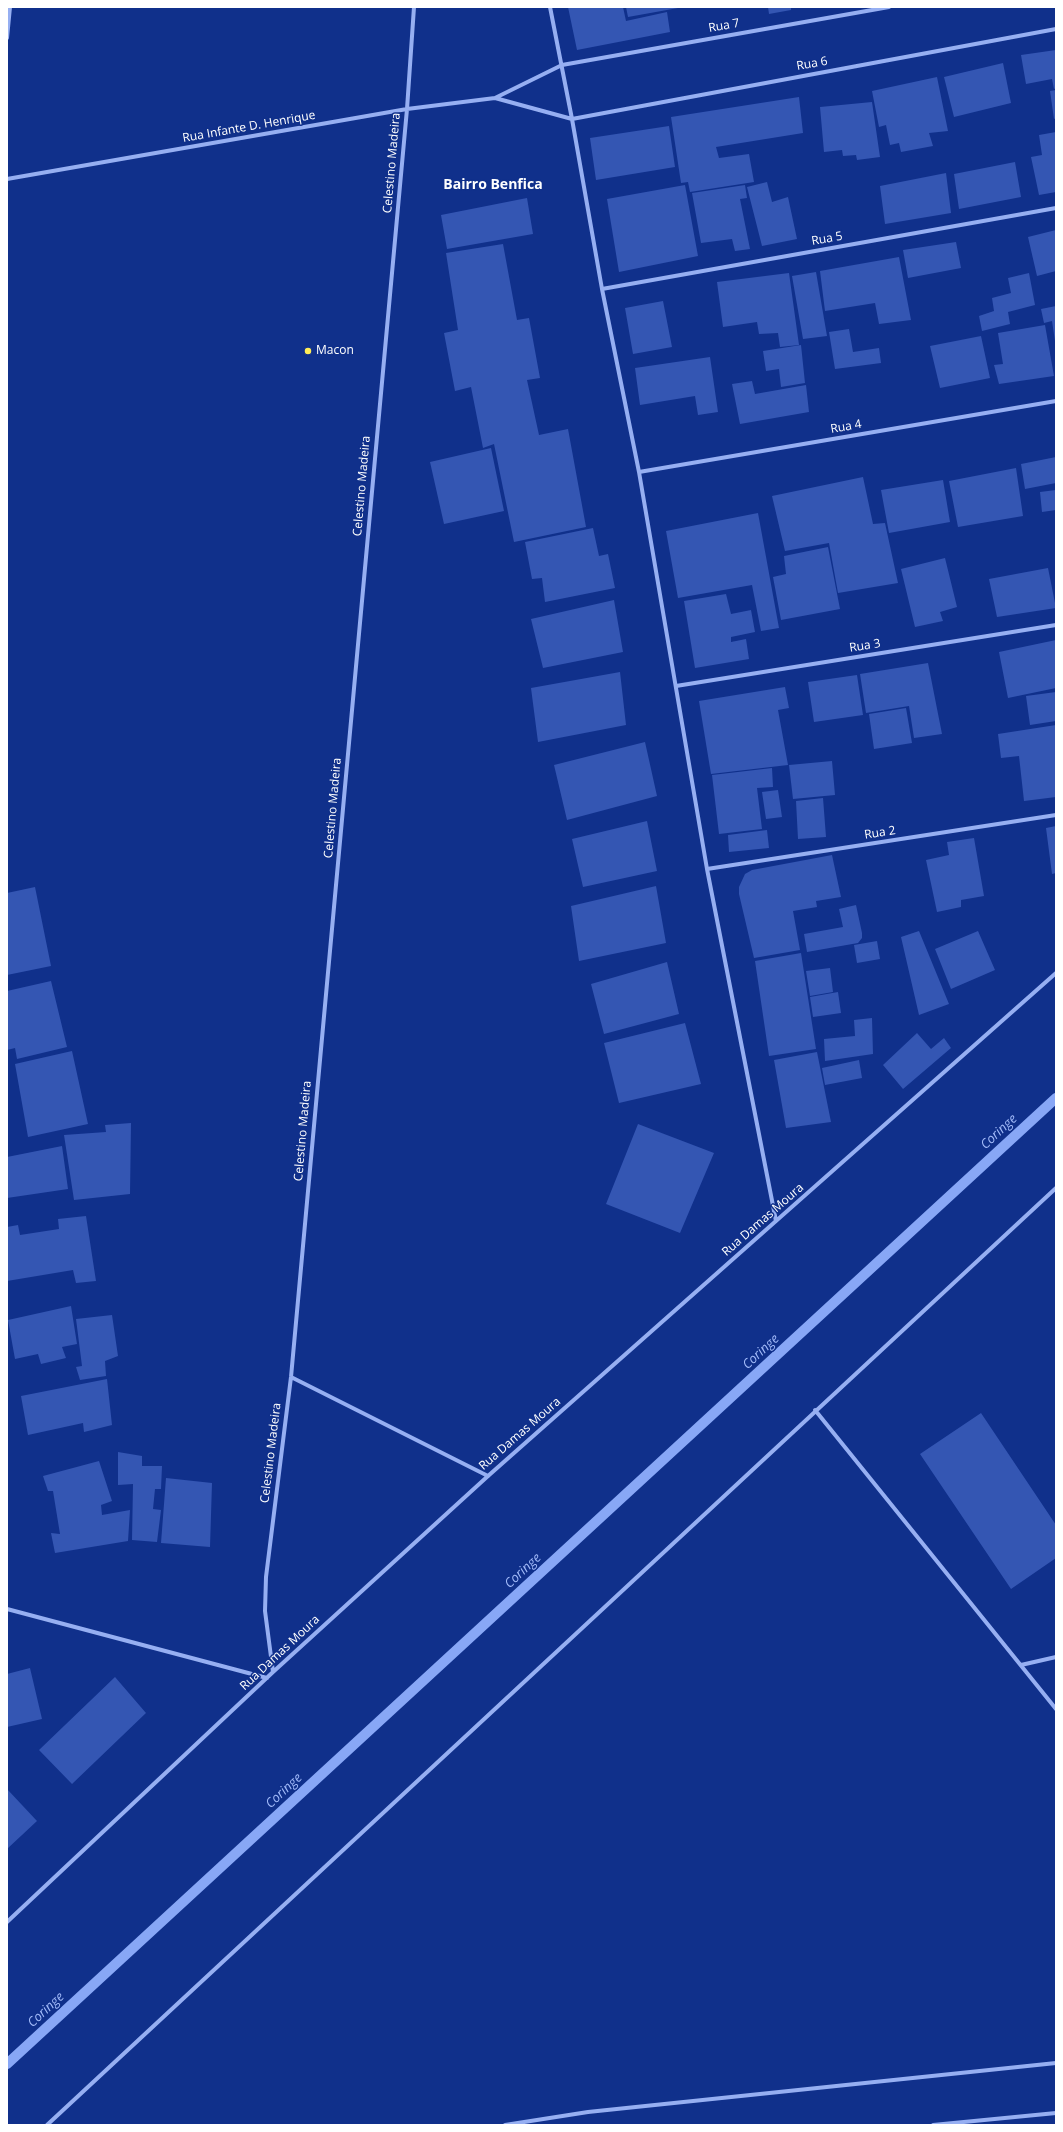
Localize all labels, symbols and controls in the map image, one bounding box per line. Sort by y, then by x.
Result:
street label: Rua 7 [707,16,741,36]
street label: Rua 6 [795,54,829,74]
street label: Rua Infante D. Henrique [181,108,317,146]
street label: Celestino Madeira [380,112,404,214]
district label: Bairro Benfica [443,177,543,193]
street label: Rua 5 [810,229,844,249]
place label: Macon [316,344,354,358]
marker: Macon [303,346,313,356]
street label: Rua 4 [829,417,863,437]
street label: Celestino Madeira [350,435,374,537]
street label: Rua 3 [848,636,882,656]
street label: Celestino Madeira [321,757,345,859]
street label: Rua 2 [863,823,897,843]
street label: Celestino Madeira [291,1080,315,1182]
water label: Coringe [978,1111,1020,1153]
street label: Rua Damas Moura [719,1181,807,1259]
water label: Coringe [740,1331,782,1373]
street label: Rua Damas Moura [476,1395,564,1473]
street label: Celestino Madeira [258,1402,284,1504]
water label: Coringe [502,1550,544,1592]
street label: Rua Damas Moura [237,1612,323,1694]
water label: Coringe [263,1770,305,1812]
water label: Coringe [25,1989,67,2031]

